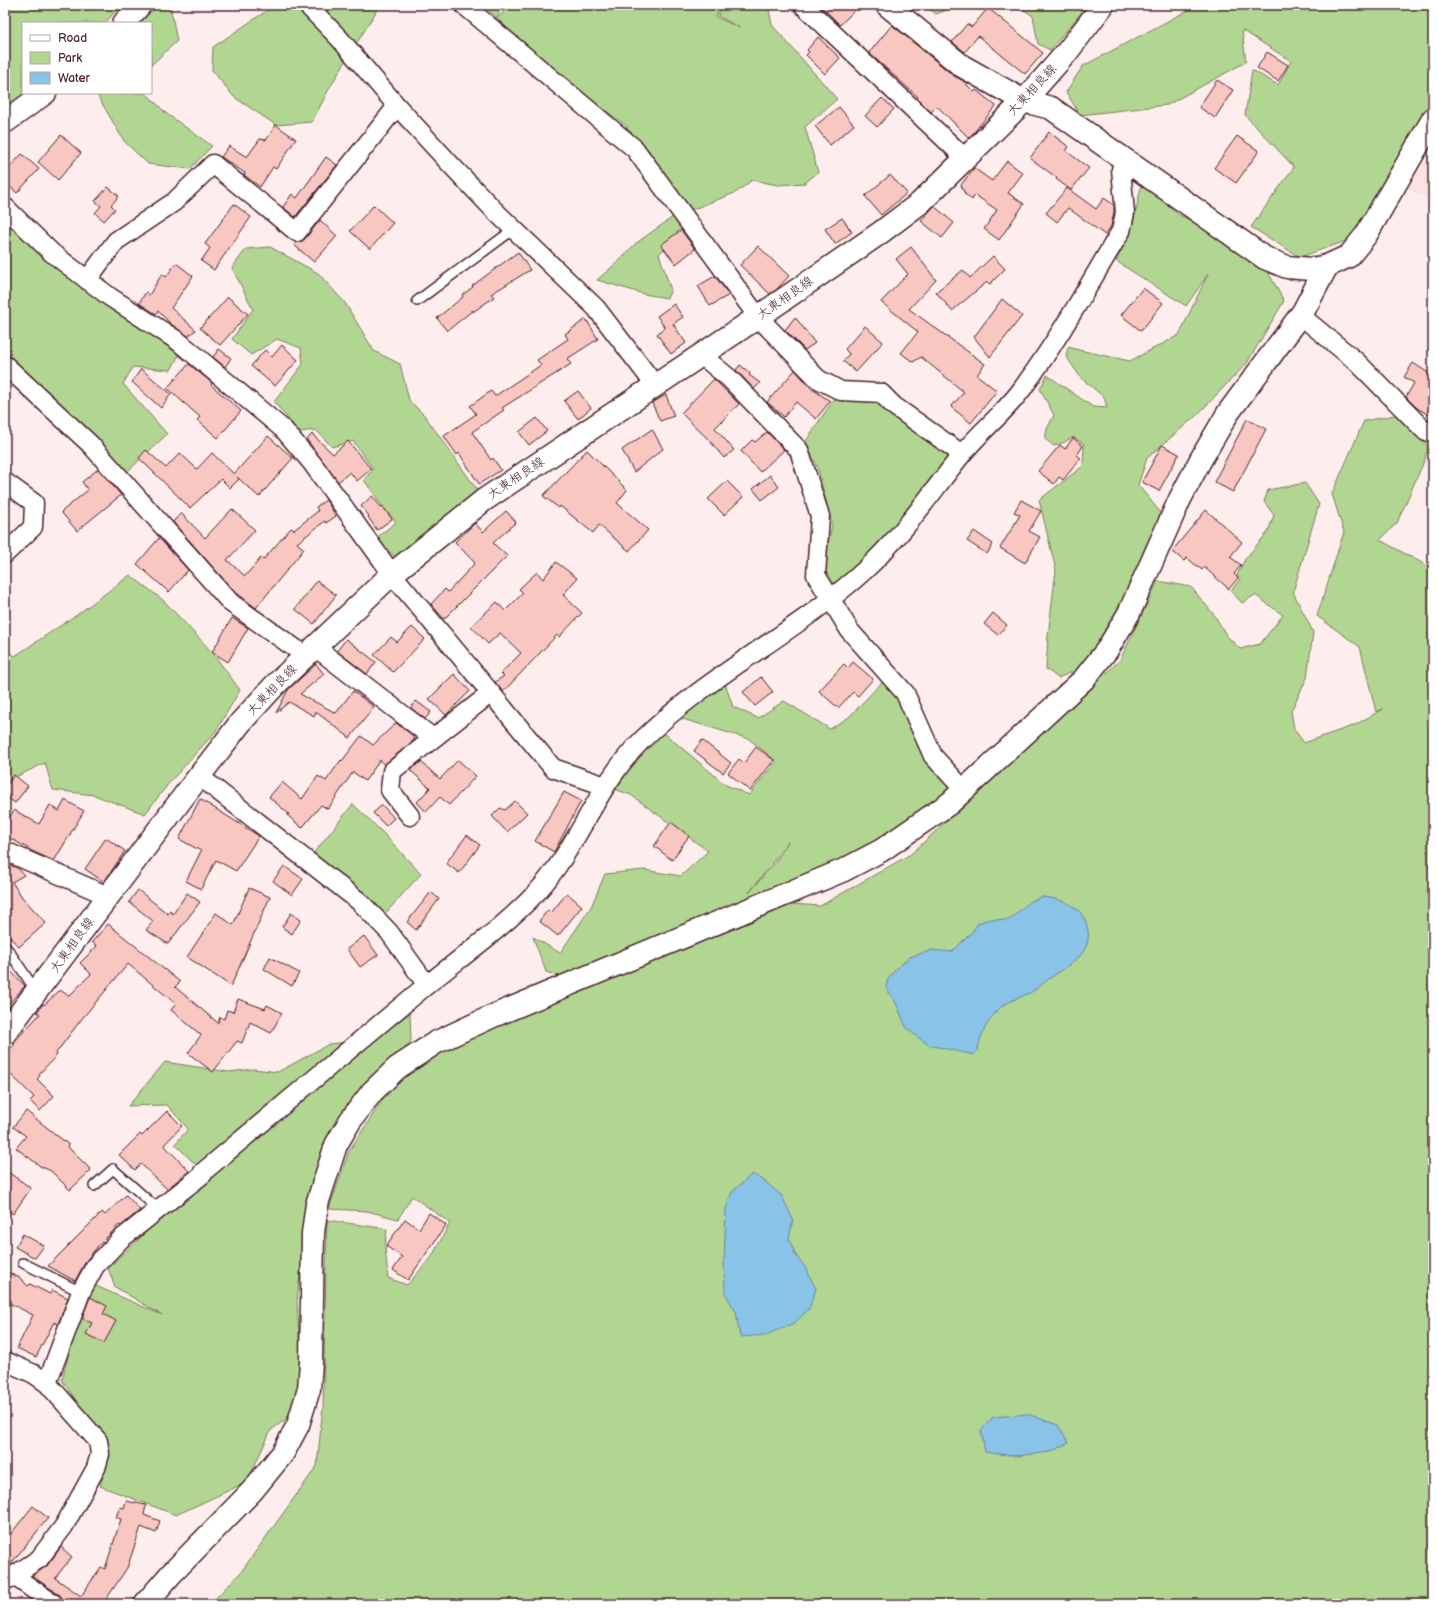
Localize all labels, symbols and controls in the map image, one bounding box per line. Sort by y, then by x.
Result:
legend [22,22,152,94]
text: Road [58,31,87,46]
text: Park [58,51,82,66]
street label: 大東相良線 [1004,60,1061,119]
text: Water [58,71,90,86]
street label: 大東相良線 [754,272,817,323]
street label: 大東相良線 [485,453,548,503]
street label: 大東相良線 [244,660,301,719]
street label: 大東相良線 [46,913,98,976]

